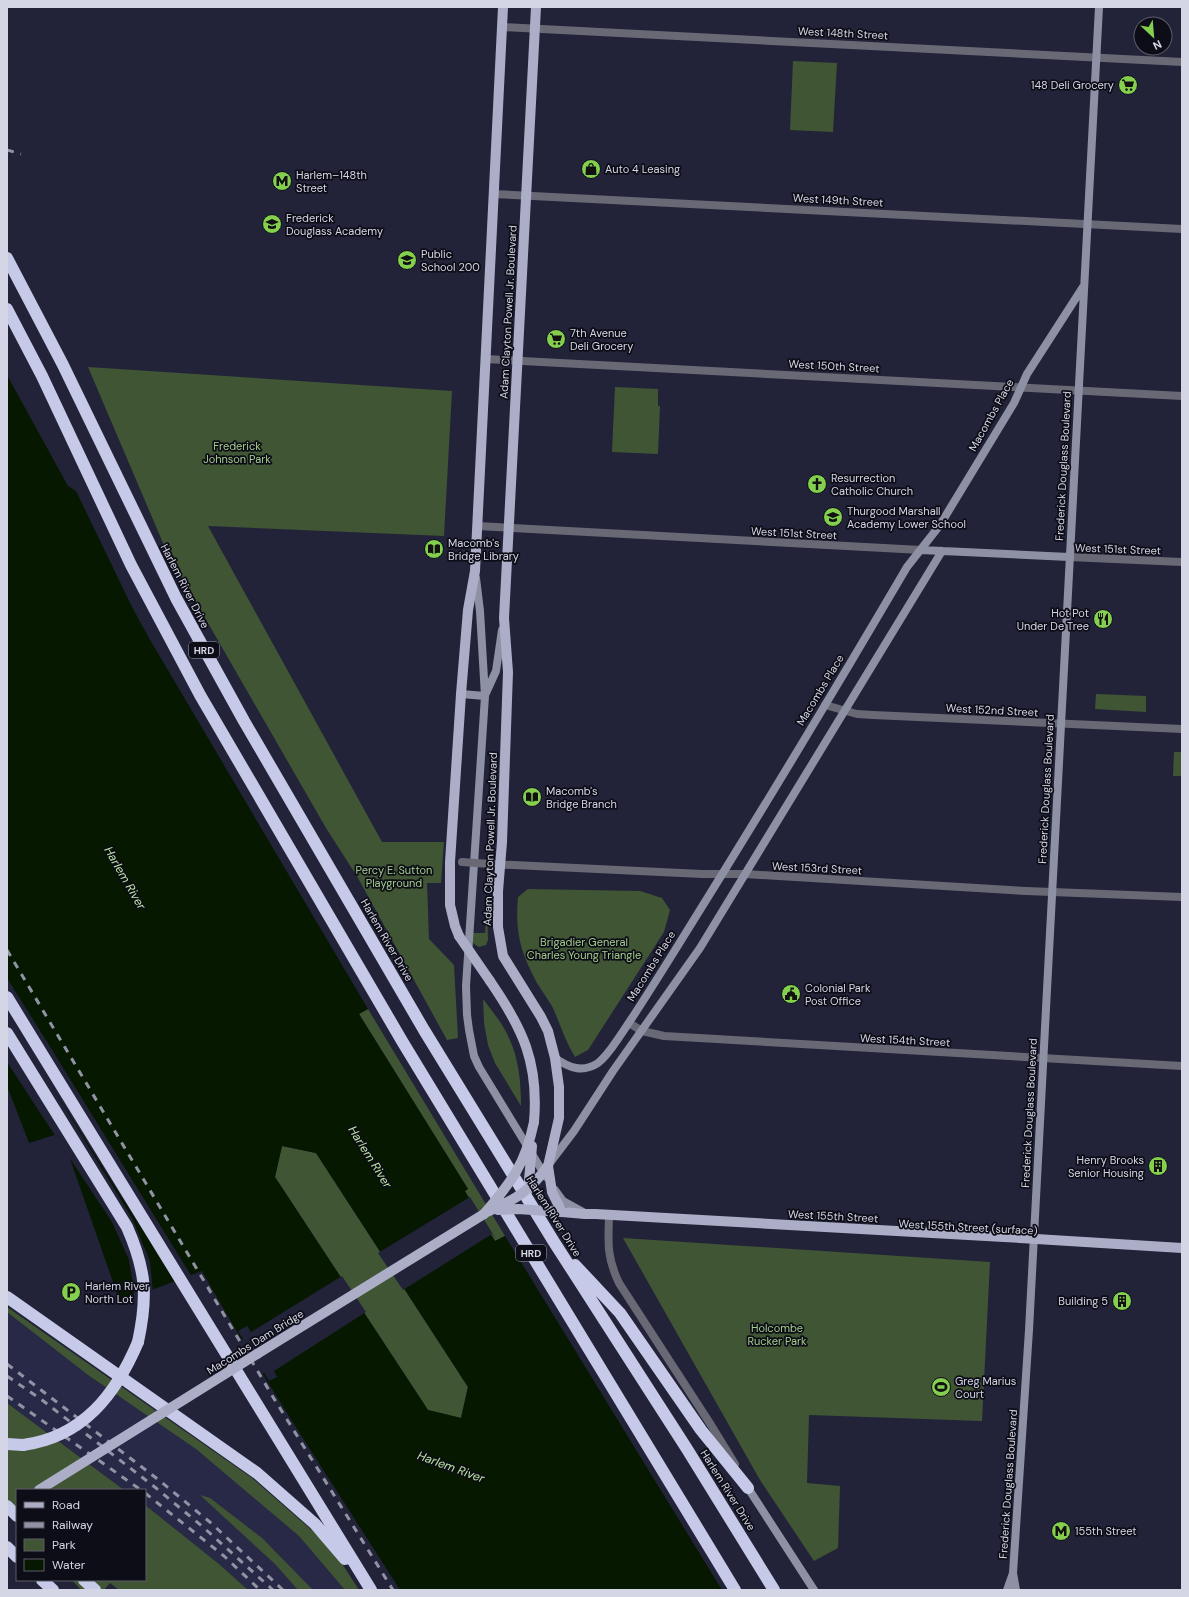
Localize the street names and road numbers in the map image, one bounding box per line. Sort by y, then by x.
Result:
street label: West 148th Street [798,24,888,42]
street label: West 149th Street [792,191,884,209]
street label: Adam Clayton Powell Jr. Boulevard [496,225,520,399]
street label: West 150th Street [788,357,880,375]
street label: Macombs Place [965,376,1017,454]
street label: Frederick Douglass Boulevard [1052,391,1074,541]
street label: West 151st Street [751,524,837,542]
street label: Harlem River Drive [158,541,212,631]
street label: West 151st Street [1075,541,1161,557]
road number: HRD [189,642,219,658]
street label: Macombs Place [793,652,847,728]
street label: West 152nd Street [945,701,1039,719]
street label: Frederick Douglass Boulevard [1035,714,1057,864]
street label: Adam Clayton Powell Jr. Boulevard [480,752,500,926]
street label: West 153rd Street [772,859,862,877]
street label: Harlem River Drive [358,896,416,984]
street label: Macombs Place [624,928,678,1004]
street label: West 154th Street [859,1031,951,1049]
street label: Frederick Douglass Boulevard [1018,1038,1040,1188]
street label: Harlem River Drive [523,1173,585,1259]
street label: West 155th Street [787,1207,879,1225]
street label: West 155th Street (surface) [898,1216,1038,1238]
road number: HRD [516,1245,546,1261]
street label: Macombs Dam Bridge [204,1306,306,1378]
street label: Frederick Douglass Boulevard [996,1409,1020,1559]
street label: Harlem River Drive [697,1447,759,1533]

